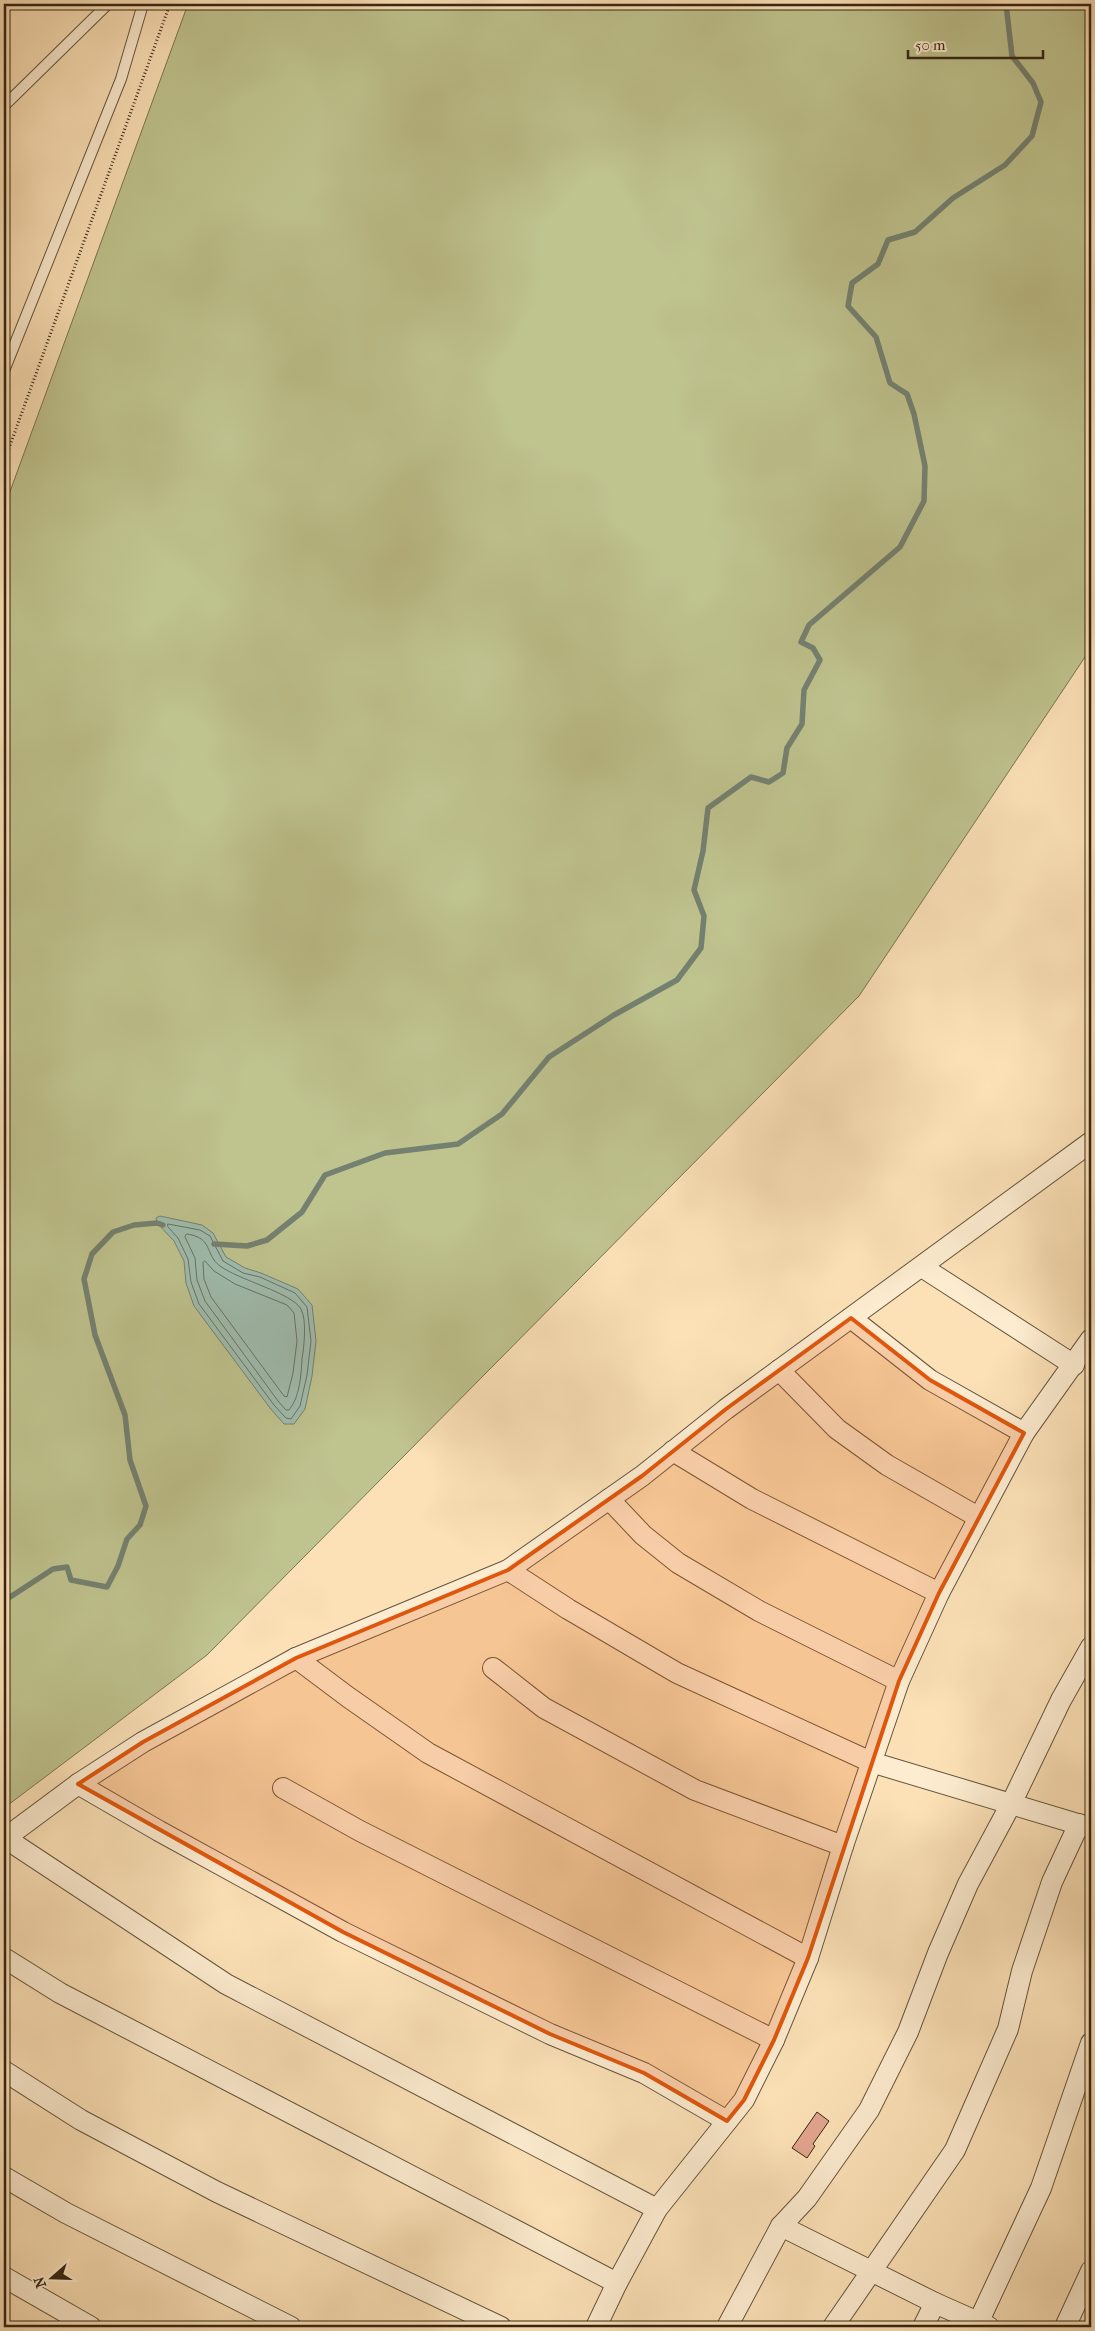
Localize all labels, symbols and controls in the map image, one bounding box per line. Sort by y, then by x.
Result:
scale bar [908,28,1042,60]
text: 50 m [915,36,946,54]
north arrow [28,2254,78,2304]
text: N [30,2274,50,2290]

